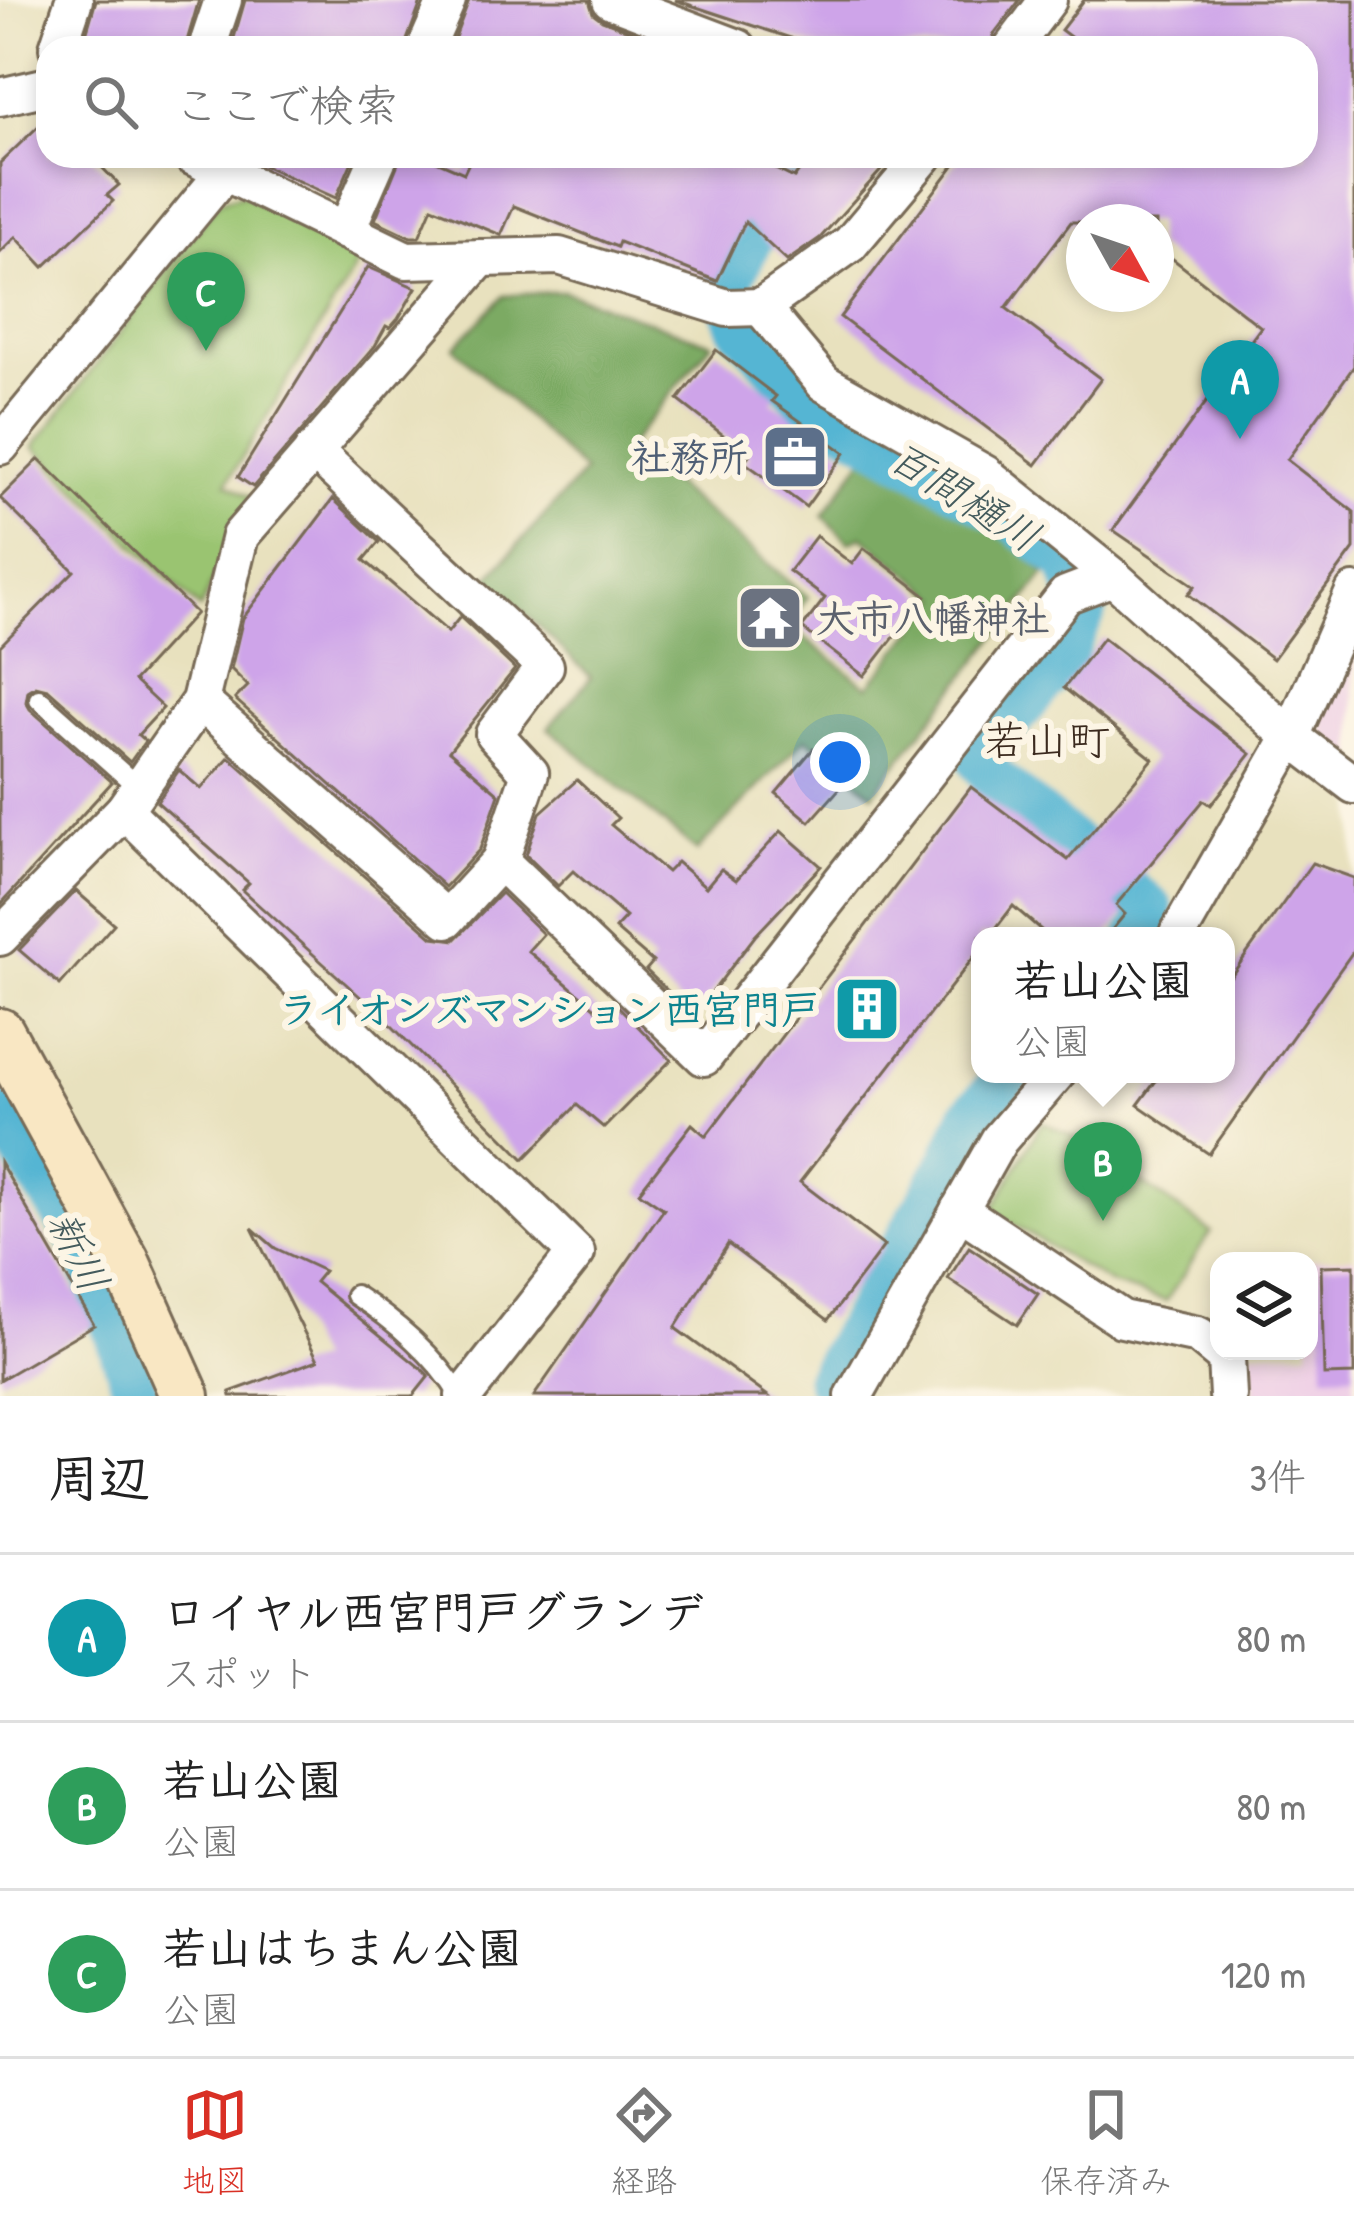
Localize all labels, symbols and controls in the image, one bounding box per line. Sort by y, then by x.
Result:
search box [36,36,1318,168]
icon: search [78,69,144,135]
text: ここで検索 [174,74,399,135]
north arrow [1066,204,1174,312]
pin: C [167,252,245,351]
pin: A [1201,340,1279,439]
office icon: 社務所 [760,422,830,492]
water label: 百間樋川 [879,427,1052,564]
place label: 社務所 [631,430,748,483]
temple icon: 大市八幡神社 [735,583,805,653]
place label: 大市八幡神社 [816,591,1050,644]
district label: 若山町 [984,711,1110,768]
your location [810,732,870,792]
popup [971,927,1235,1083]
text: 若山公園 [1013,949,1193,1010]
building icon: ライオンズマンション西宮門戸 [832,974,902,1044]
place label: ライオンズマンション西宮門戸 [279,982,820,1035]
text: 公園 [1013,1014,1091,1067]
pin: B [1064,1122,1142,1221]
water label: 新川 [35,1201,123,1301]
map controls [1210,1252,1318,1360]
button: layers [1210,1252,1318,1360]
text: 周辺 [48,1443,150,1512]
text: 3件 [1250,1450,1306,1503]
text: ロイヤル西宮門戸グランデ [162,1581,705,1642]
text: A [77,1611,97,1664]
text: 80 m [1236,1611,1306,1664]
text: スポット [162,1646,318,1699]
text: 若山公園 [162,1749,342,1810]
text: B [77,1779,97,1832]
text: 80 m [1236,1779,1306,1832]
text: 公園 [162,1814,240,1867]
text: 若山はちまん公園 [162,1917,522,1978]
text: C [76,1947,98,2000]
text: 120 m [1221,1947,1306,2000]
text: 公園 [162,1982,240,2035]
tab: 地図 [182,2082,248,2202]
tab: 経路 [611,2082,677,2202]
tab: 保存済み [1040,2082,1172,2202]

